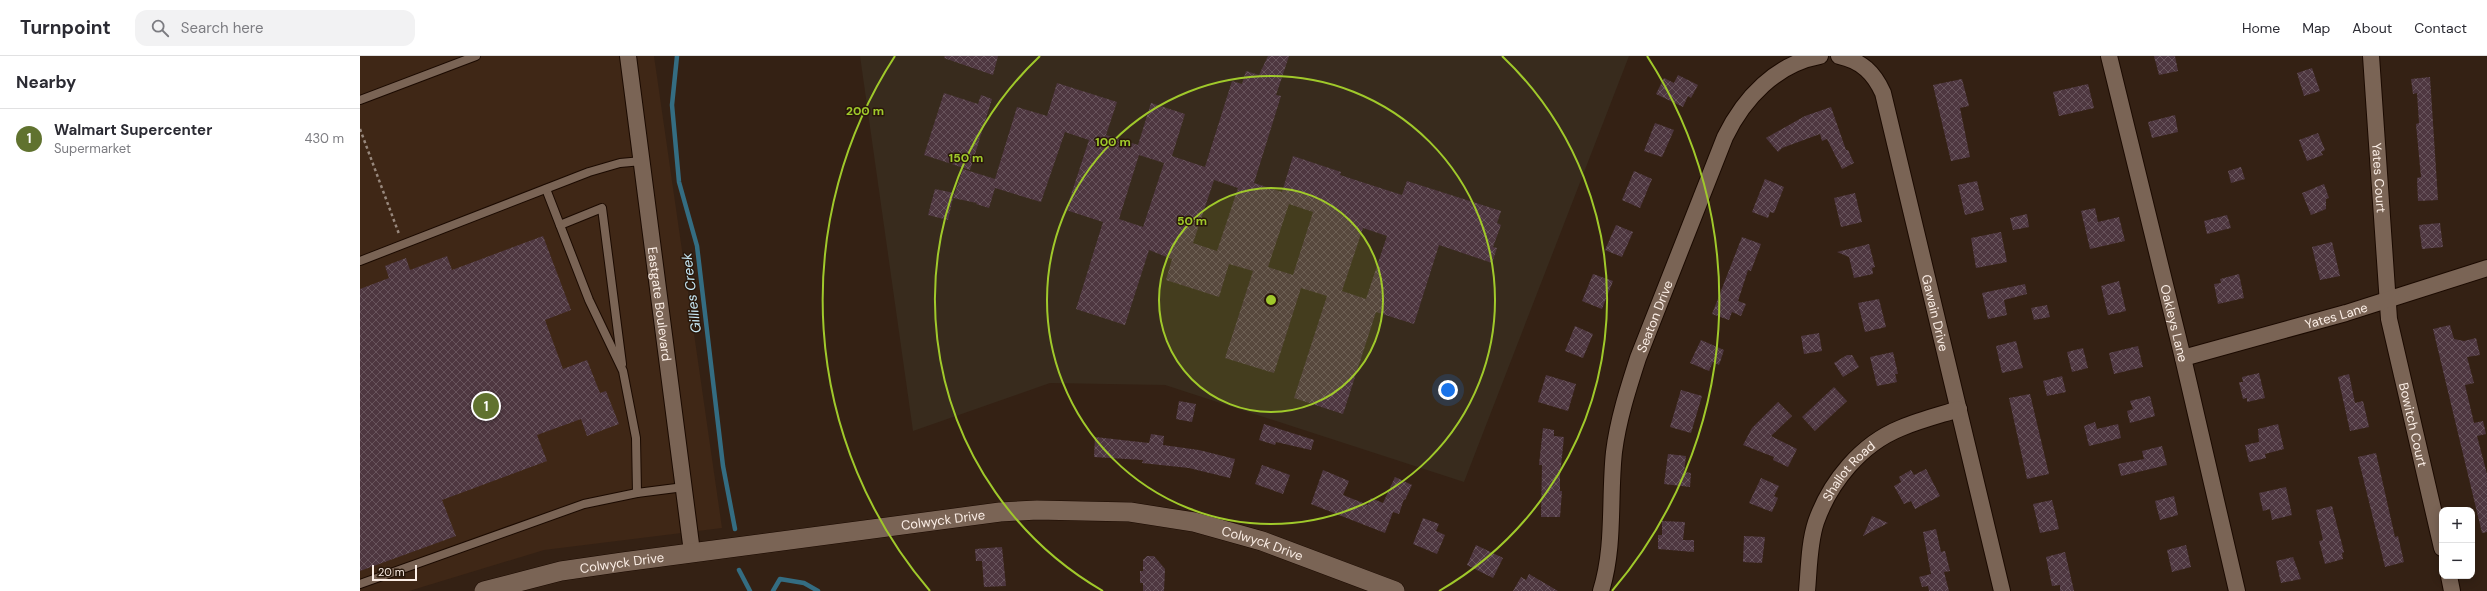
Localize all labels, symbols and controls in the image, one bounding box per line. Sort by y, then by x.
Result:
search box [135,10,415,46]
text: Turnpoint [20,15,111,40]
icon: search [149,17,171,39]
text: Search here [181,18,264,38]
text: Home [2242,19,2280,37]
text: Map [2302,19,2330,37]
text: About [2352,19,2392,37]
text: Contact [2414,19,2467,37]
text: Nearby [16,71,76,93]
text: 200 m [846,103,884,119]
text: Walmart Supercenter [54,120,212,140]
text: 1 [27,130,31,147]
text: 430 m [304,130,344,147]
text: 100 m [1095,134,1131,150]
text: Supermarket [54,140,131,157]
street label: Yates Court [2368,142,2390,213]
text: 150 m [949,150,983,166]
text: 50 m [1177,213,1207,229]
street label: Eastgate Boulevard [644,246,676,362]
water label: Gillies Creek [677,251,705,334]
street label: Gawain Drive [1918,273,1953,353]
street label: Seaton Drive [1633,278,1676,355]
street label: Oakleys Lane [2157,283,2192,364]
centre of rings [1264,293,1278,307]
street label: Yates Lane [2303,298,2370,332]
your location [1438,380,1458,400]
street label: Bowitch Court [2395,381,2431,468]
pin: 1 [473,391,499,421]
street label: Shallot Road [1818,437,1878,504]
street label: Colwyck Drive [900,506,986,534]
map controls [2439,507,2475,579]
button: + [2439,507,2475,543]
street label: Colwyck Drive [1220,522,1306,564]
button: − [2439,543,2475,579]
street label: Colwyck Drive [579,548,665,577]
scale bar [372,563,417,582]
text: 20 m [378,565,404,579]

